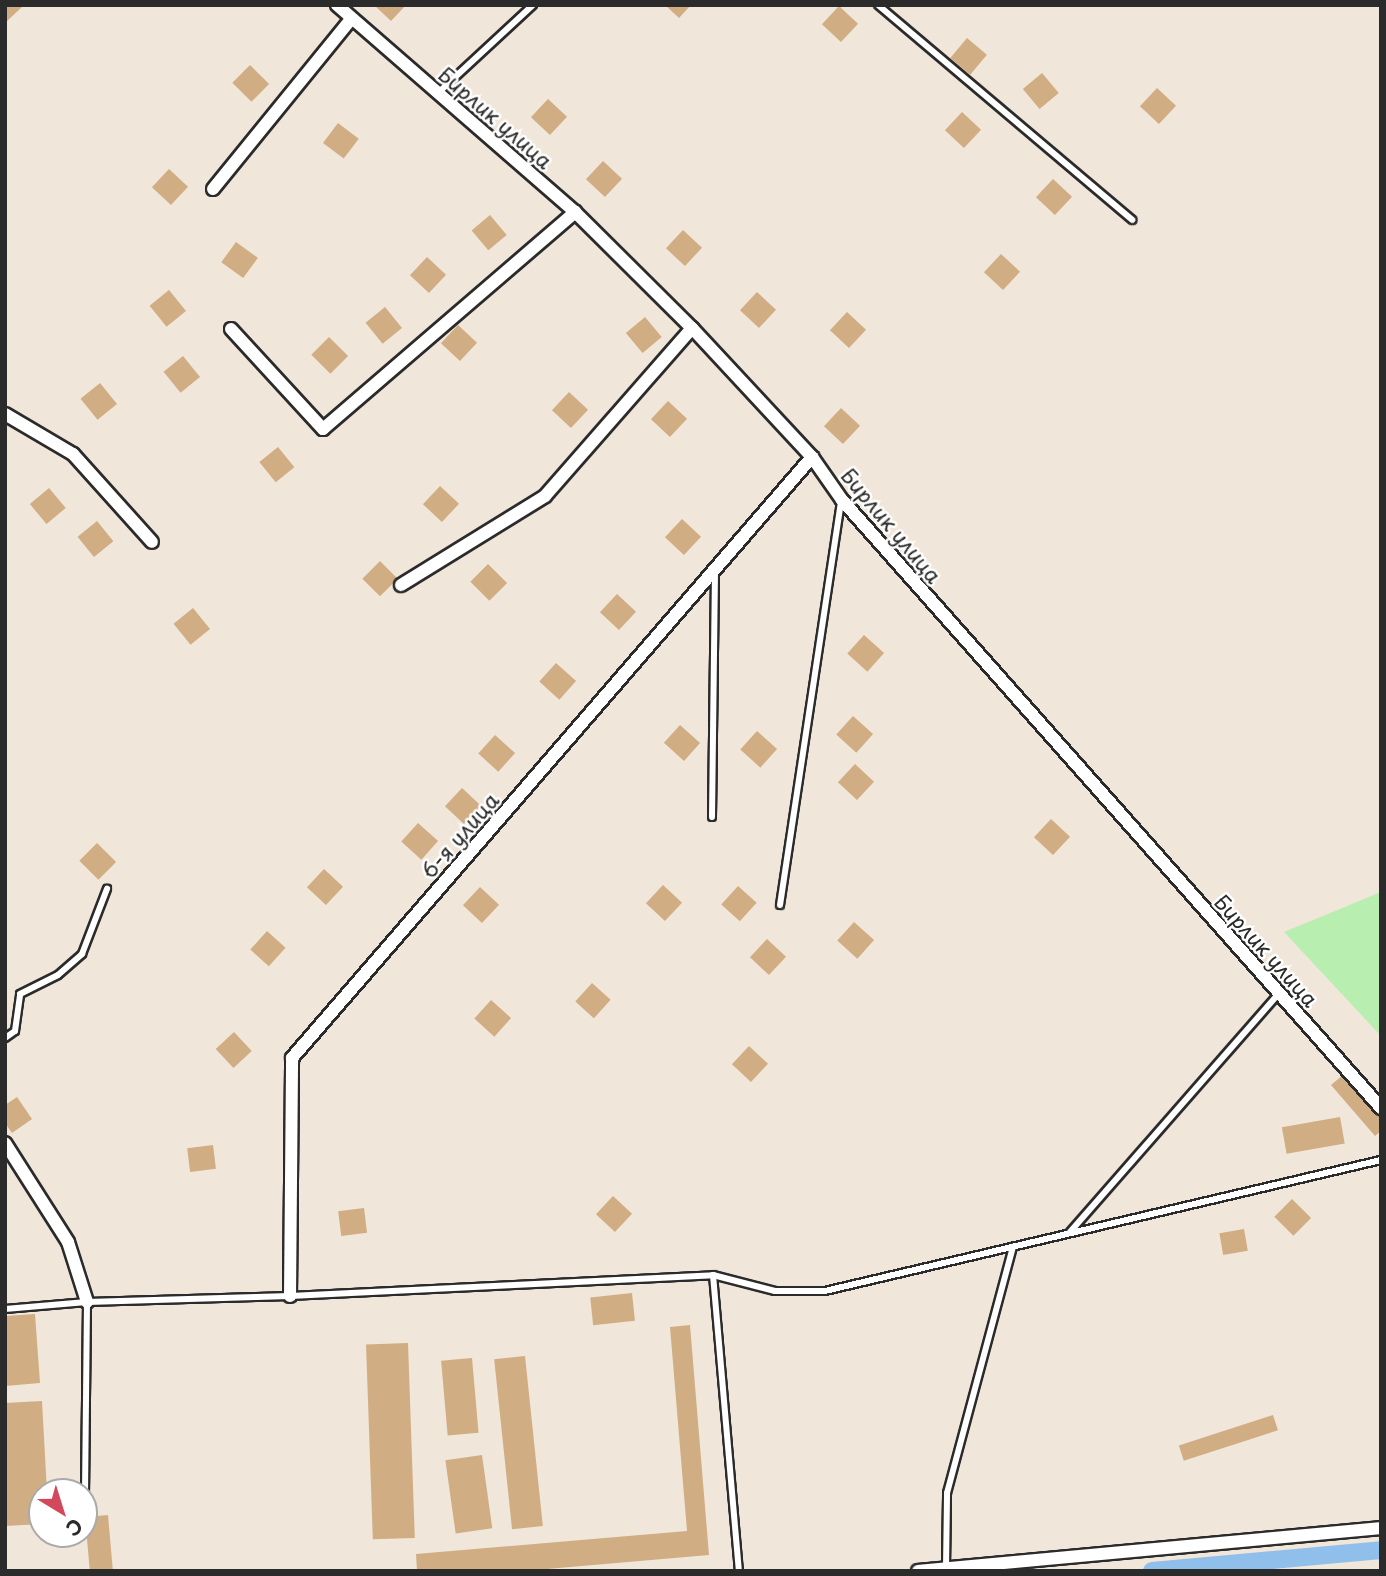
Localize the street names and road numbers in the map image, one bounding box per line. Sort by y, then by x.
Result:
street label: Бирлик улица [434,60,558,174]
street label: Бирлик улица [836,462,948,588]
street label: 6-я улица [415,787,503,883]
street label: Бирлик улица [1210,888,1324,1012]

